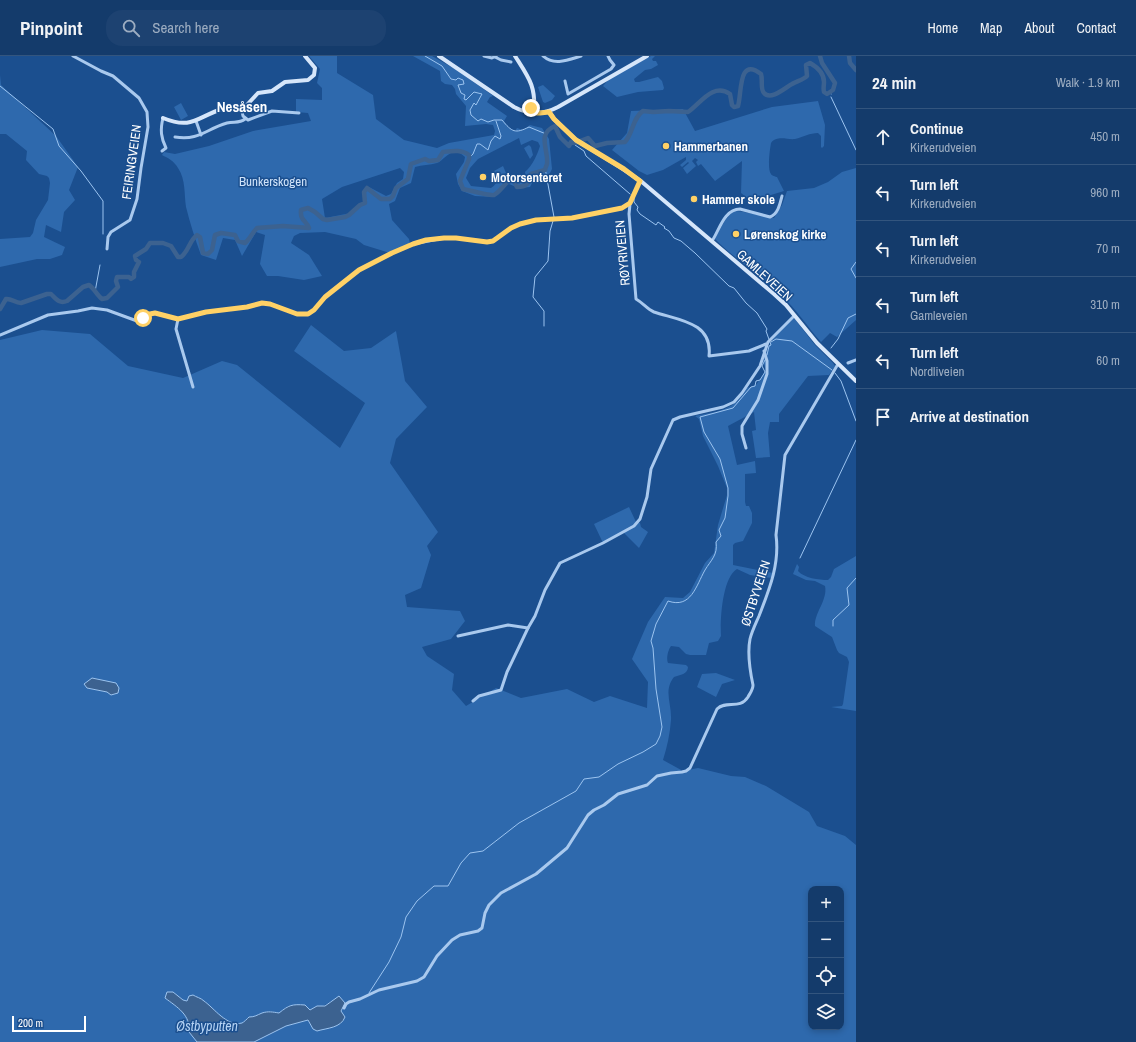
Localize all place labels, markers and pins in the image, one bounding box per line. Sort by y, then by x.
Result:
place label: Hammerbanen [674,138,748,155]
marker: Hammerbanen [661,141,671,151]
place label: Motorsenteret [491,169,563,186]
marker: Motorsenteret [478,172,488,182]
place label: Hammer skole [702,191,775,208]
marker: Hammer skole [689,194,699,204]
place label: Lørenskog kirke [744,226,826,243]
marker: Lørenskog kirke [731,229,741,239]

